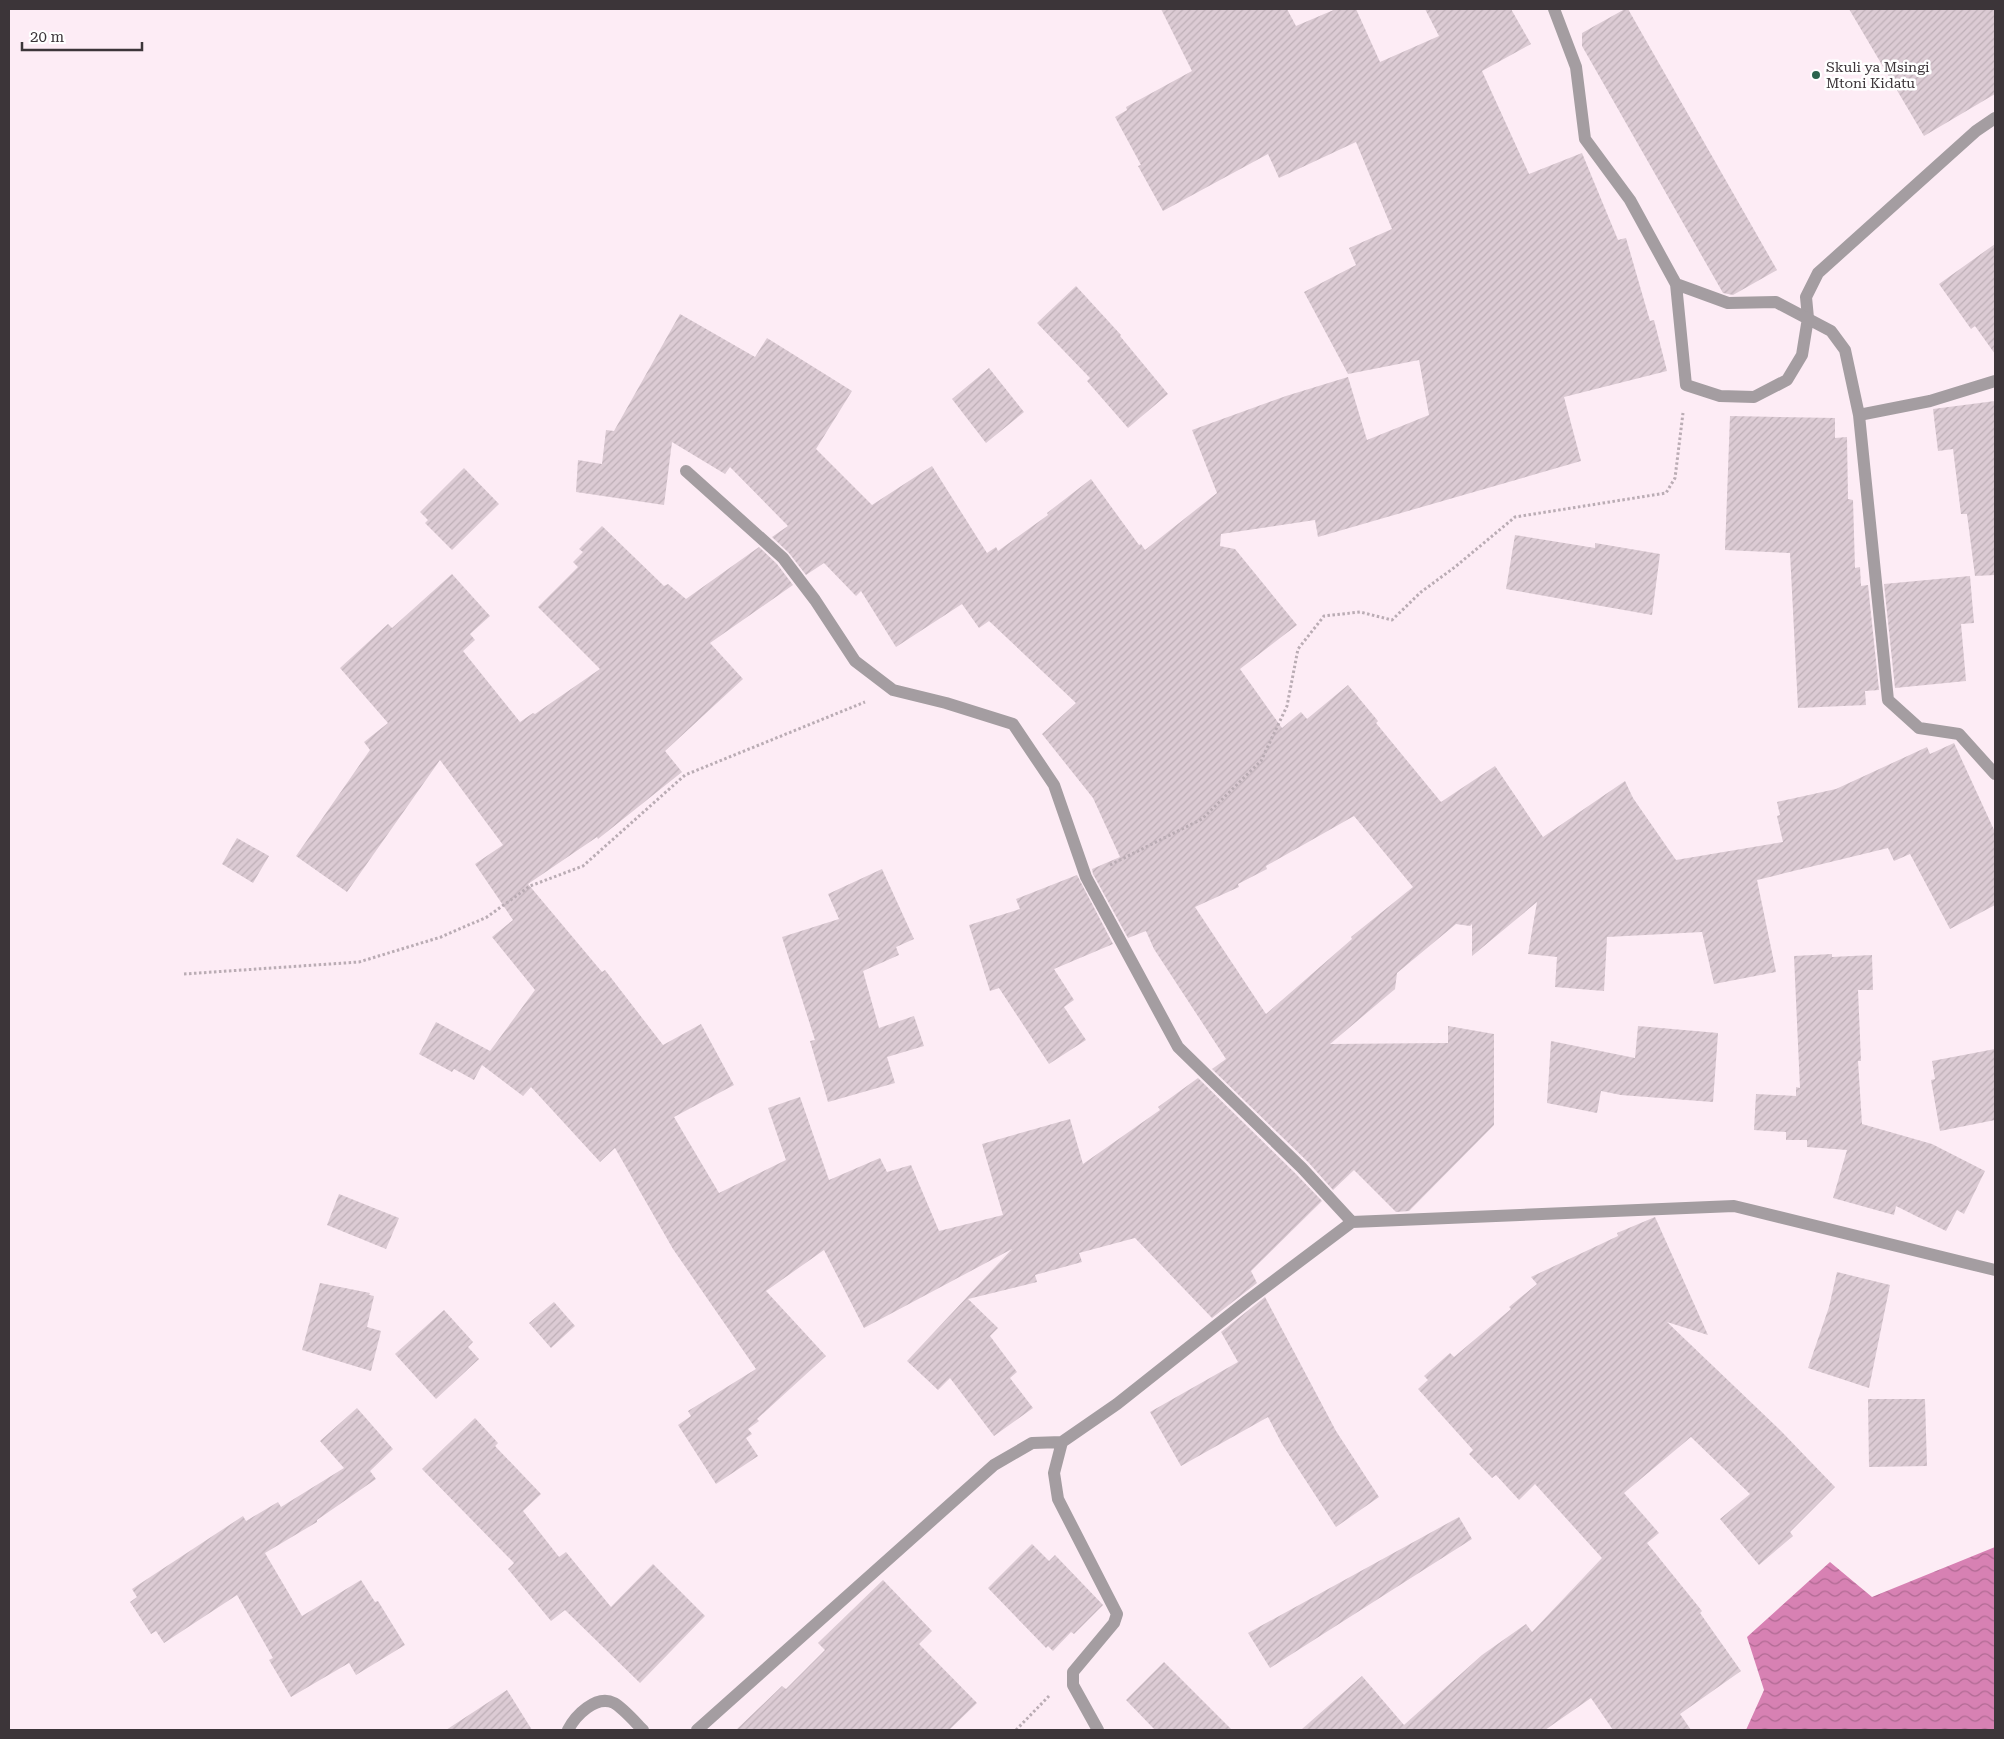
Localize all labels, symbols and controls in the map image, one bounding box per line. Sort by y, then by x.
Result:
scale bar [22,20,142,52]
text: 20 m [30,28,65,46]
place label: Skuli ya Msingi Mtoni Kidatu [1826,59,1930,91]
marker: Skuli ya Msingi Mtoni Kidatu [1810,69,1822,81]

